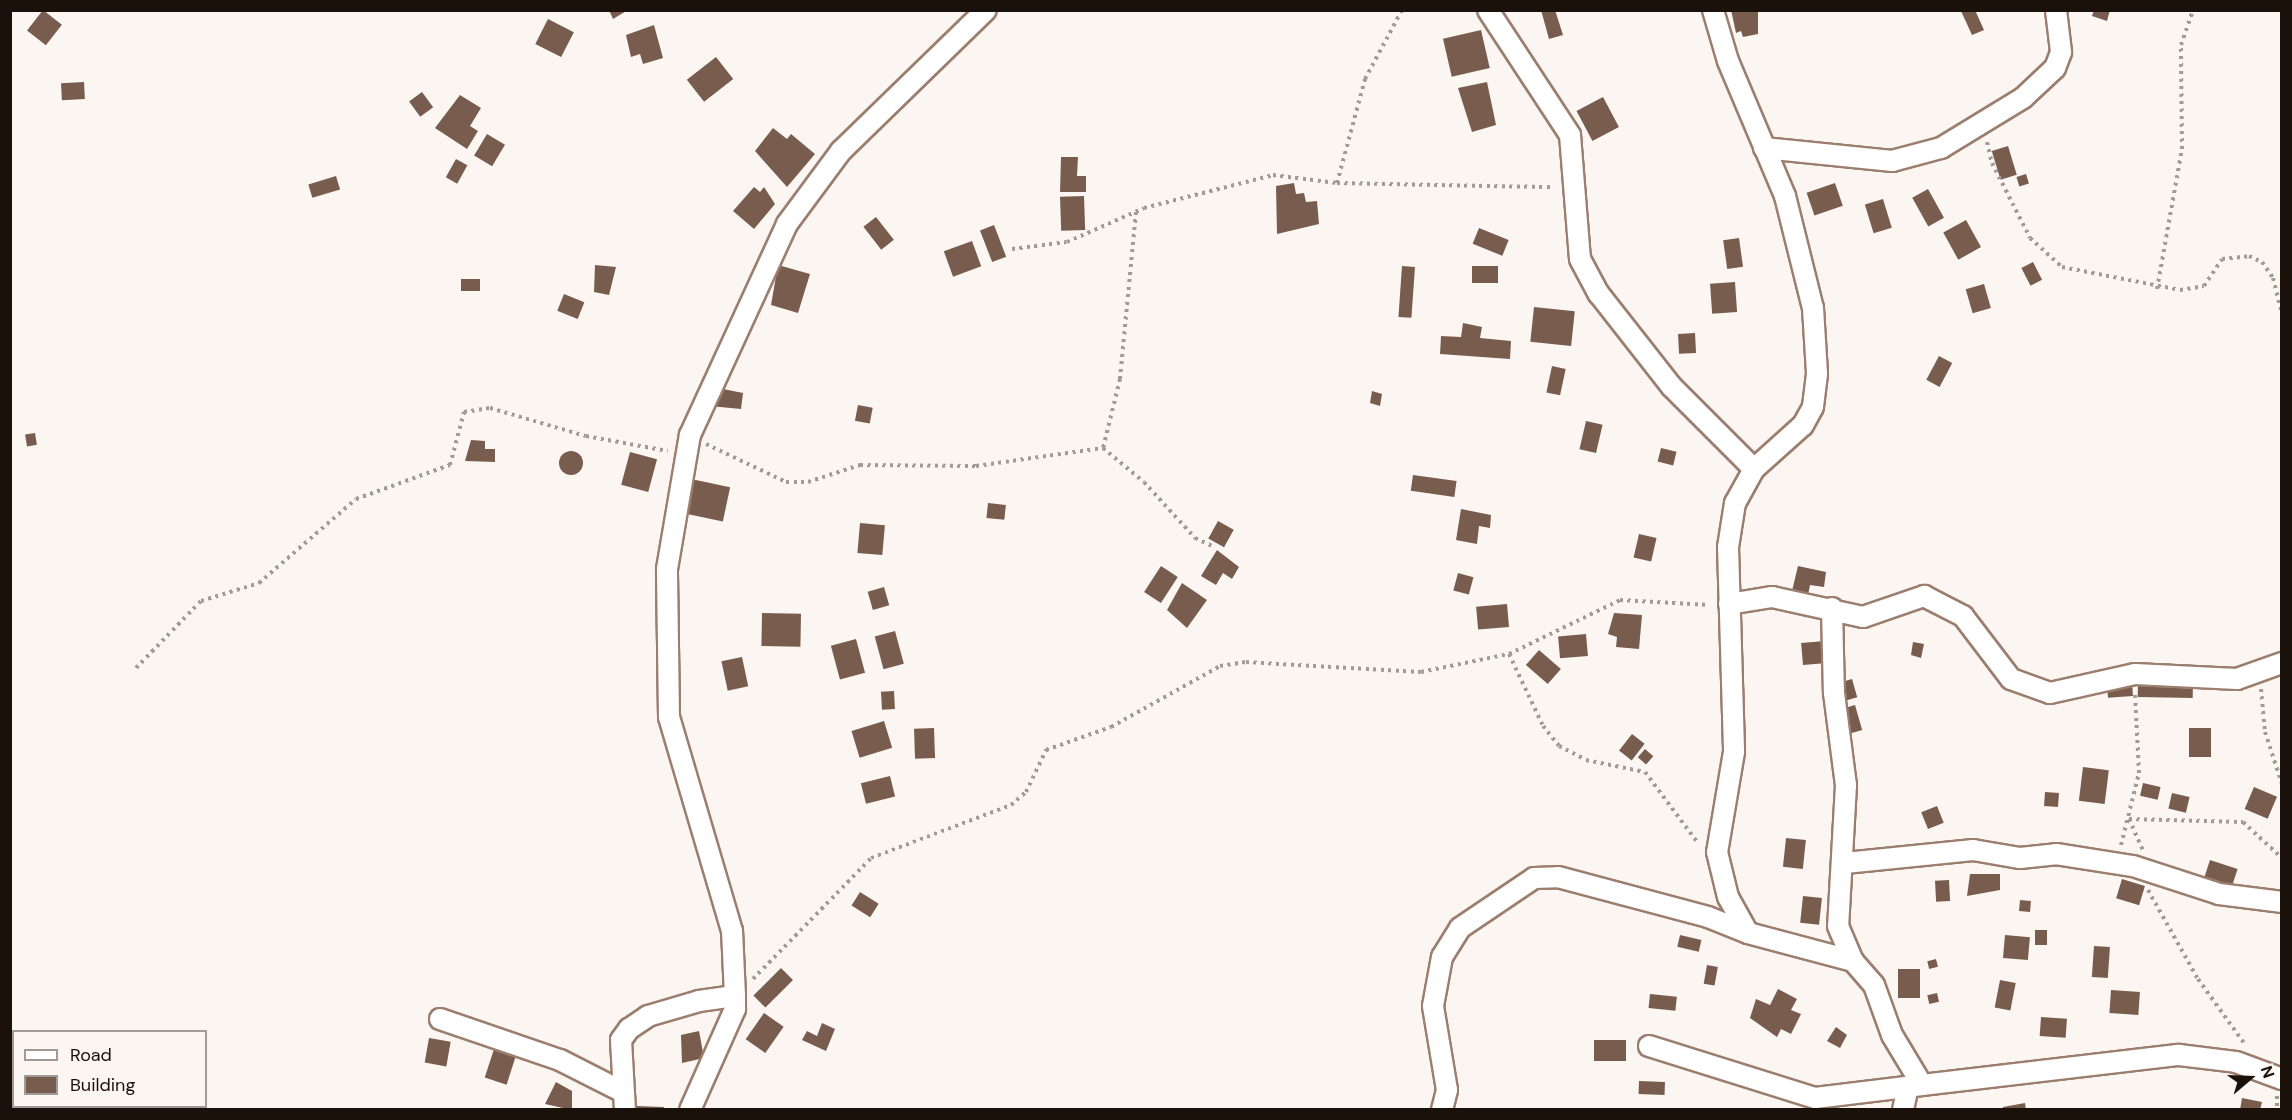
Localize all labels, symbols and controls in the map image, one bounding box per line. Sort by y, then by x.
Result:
legend [12,1030,207,1108]
text: Road [70,1043,112,1067]
north arrow [2220,1048,2280,1108]
text: N [2256,1063,2279,1081]
text: Building [70,1073,135,1097]

